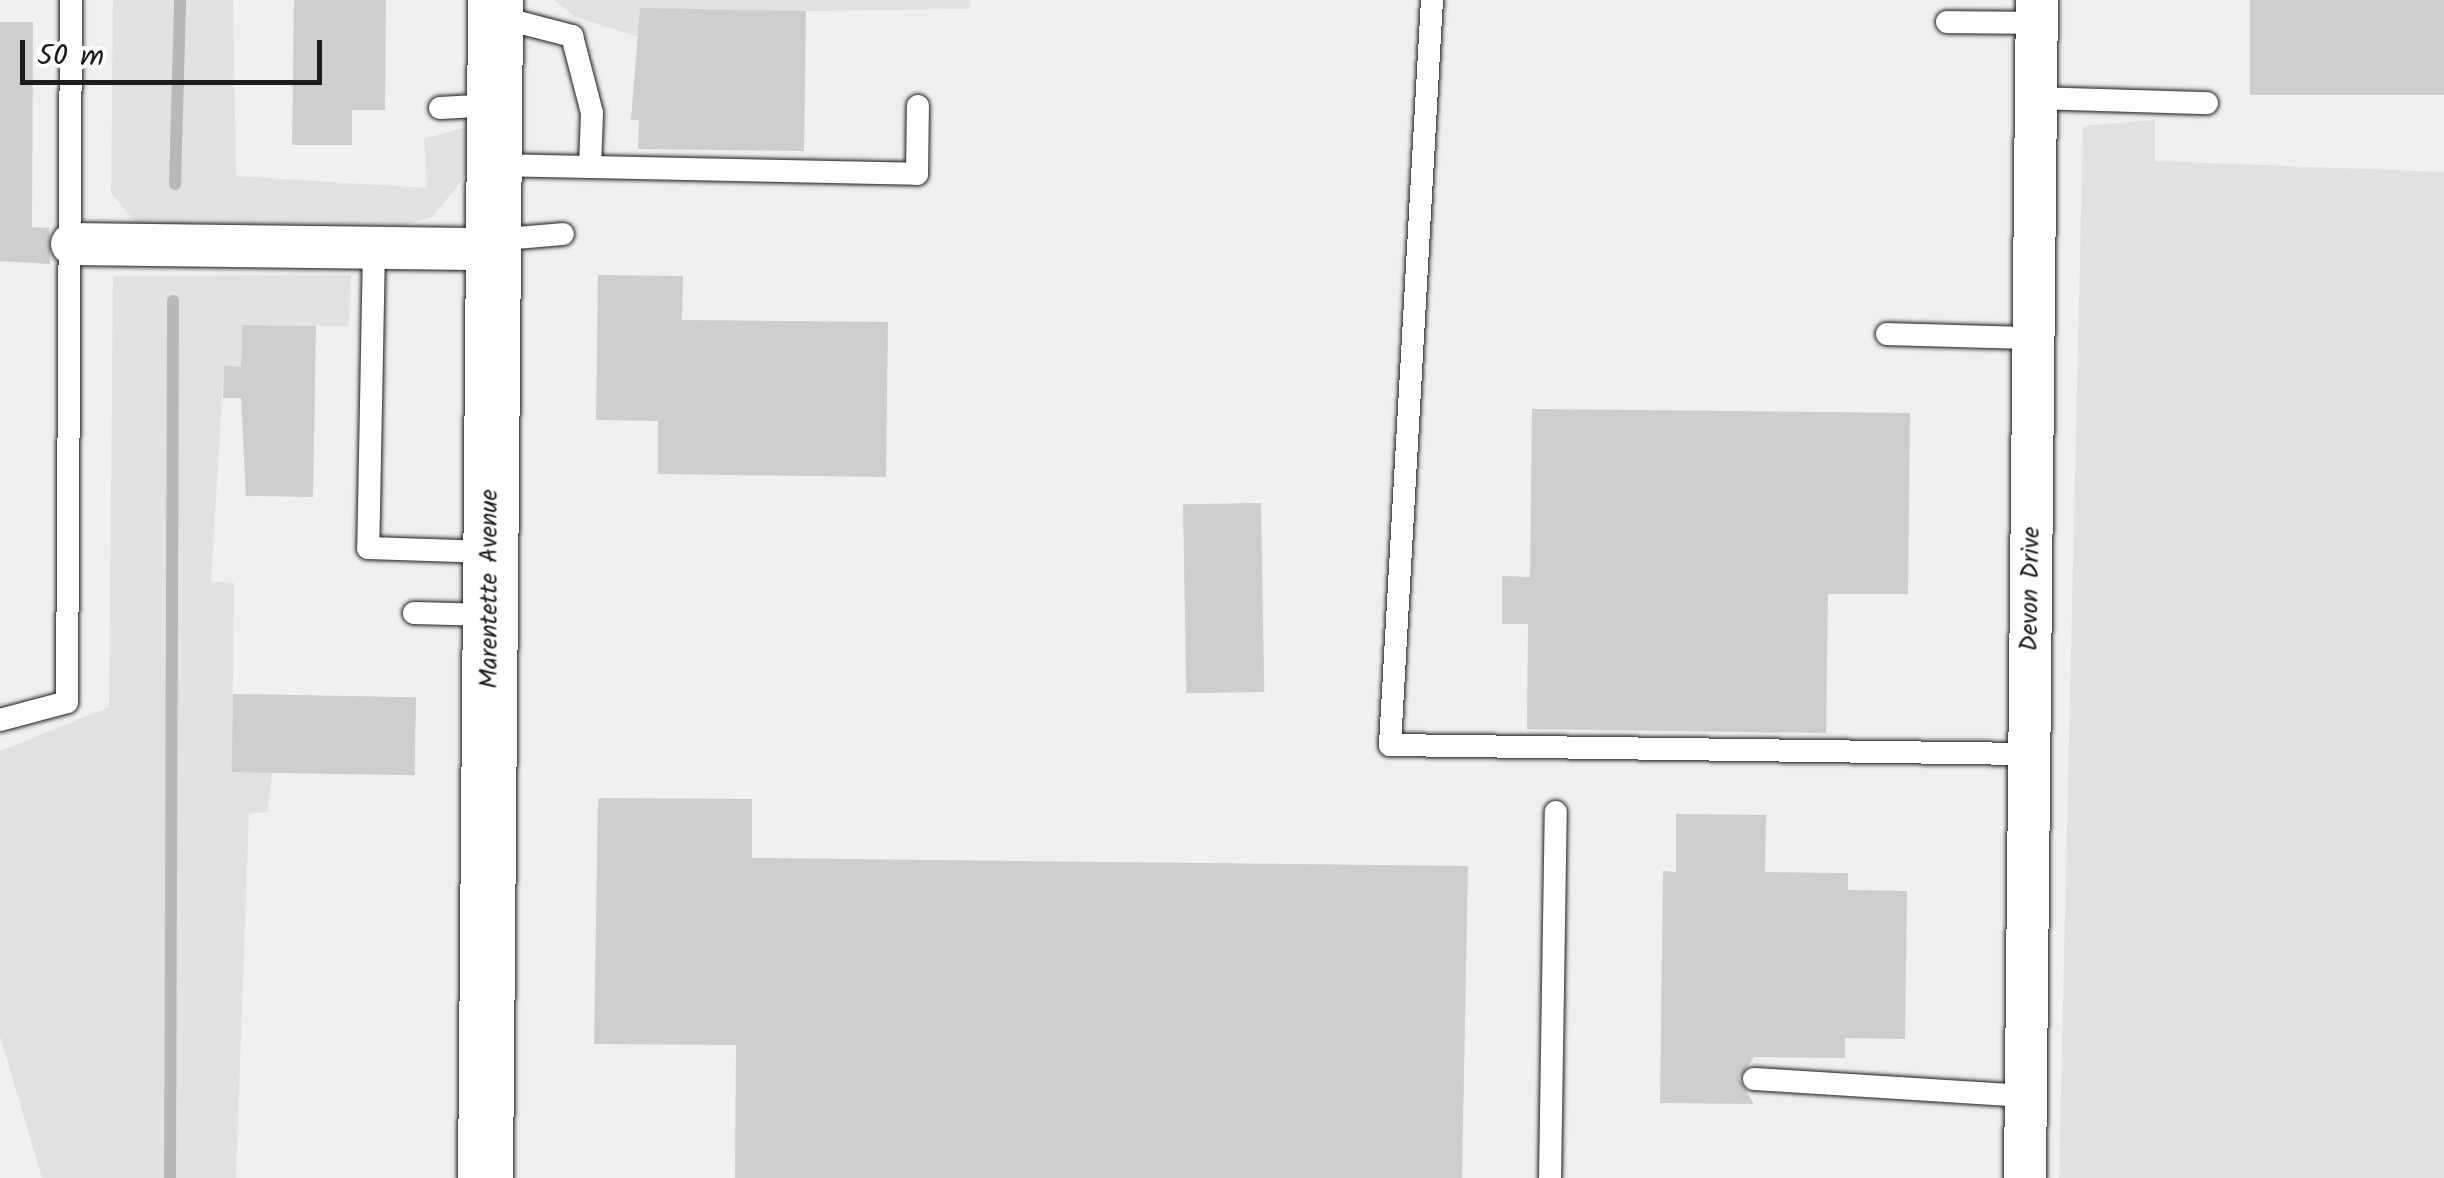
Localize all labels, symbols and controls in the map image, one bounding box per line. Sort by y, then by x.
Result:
scale bar [25,20,328,82]
text: 50 m [37,33,104,81]
street label: Marentette Avenue [475,489,505,689]
street label: Devon Drive [2015,526,2047,652]

